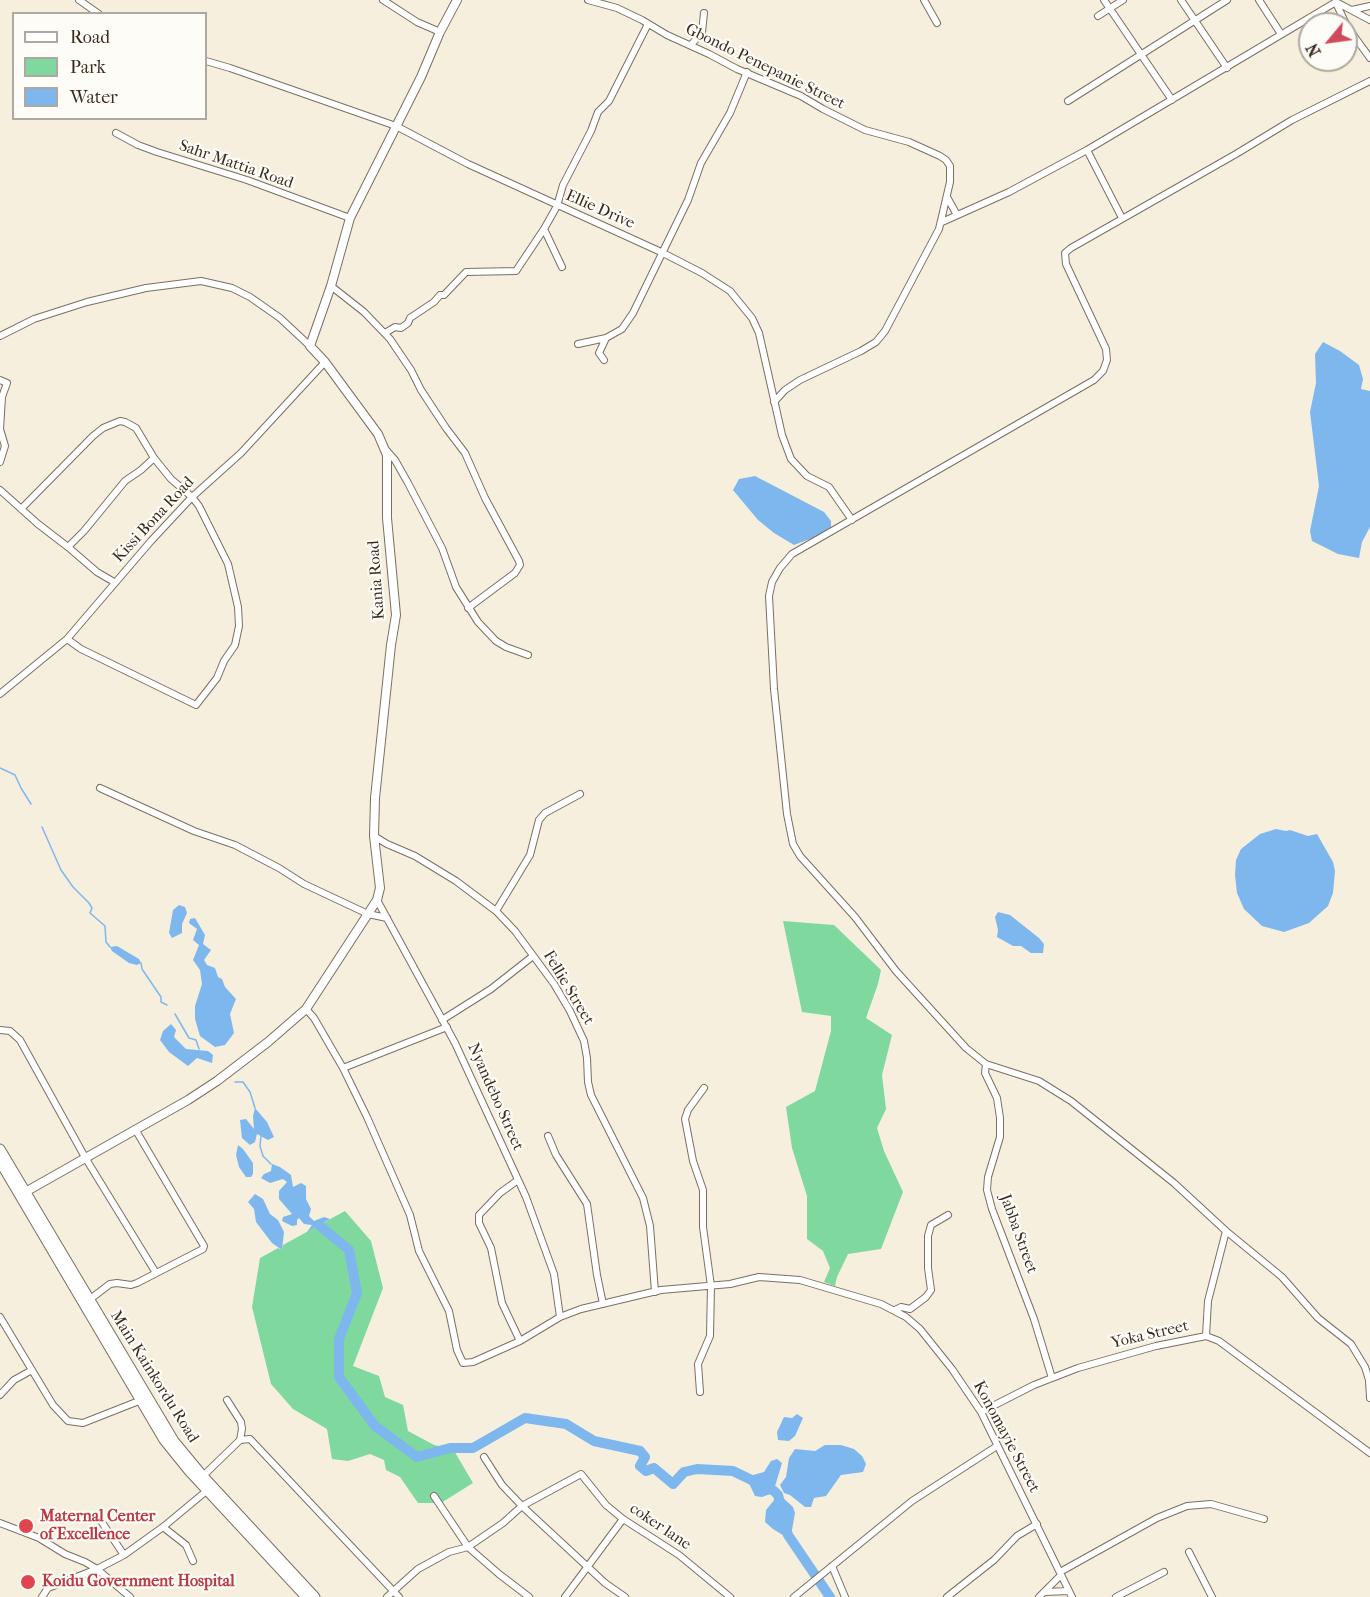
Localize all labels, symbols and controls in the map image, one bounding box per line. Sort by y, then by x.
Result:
legend [12,12,207,120]
north arrow [1298,12,1358,72]
street label: Gbondo Penepanie Street [682,20,848,114]
text: Road [70,27,110,48]
text: N [1302,40,1325,60]
text: Park [70,57,106,78]
text: Water [70,87,118,108]
street label: Sahr Mattia Road [176,136,296,194]
street label: Ellie Drive [562,186,638,234]
street label: Kissi Bona Road [109,473,199,567]
street label: Kania Road [365,540,389,620]
street label: Fellie Street [538,947,598,1029]
street label: Nyandebo Street [463,1040,527,1154]
street label: Jabba Street [995,1192,1041,1276]
street label: Main Kainkordu Road [106,1307,202,1447]
street label: Yoka Street [1110,1317,1190,1353]
street label: Konomayie Street [968,1378,1044,1496]
street label: coker lane [626,1499,694,1555]
place label: Maternal Center of Excellence [40,1507,155,1545]
marker: Maternal Center of Excellence [17,1517,35,1535]
place label: Koidu Government Hospital [42,1572,235,1592]
marker: Koidu Government Hospital [19,1573,37,1591]

